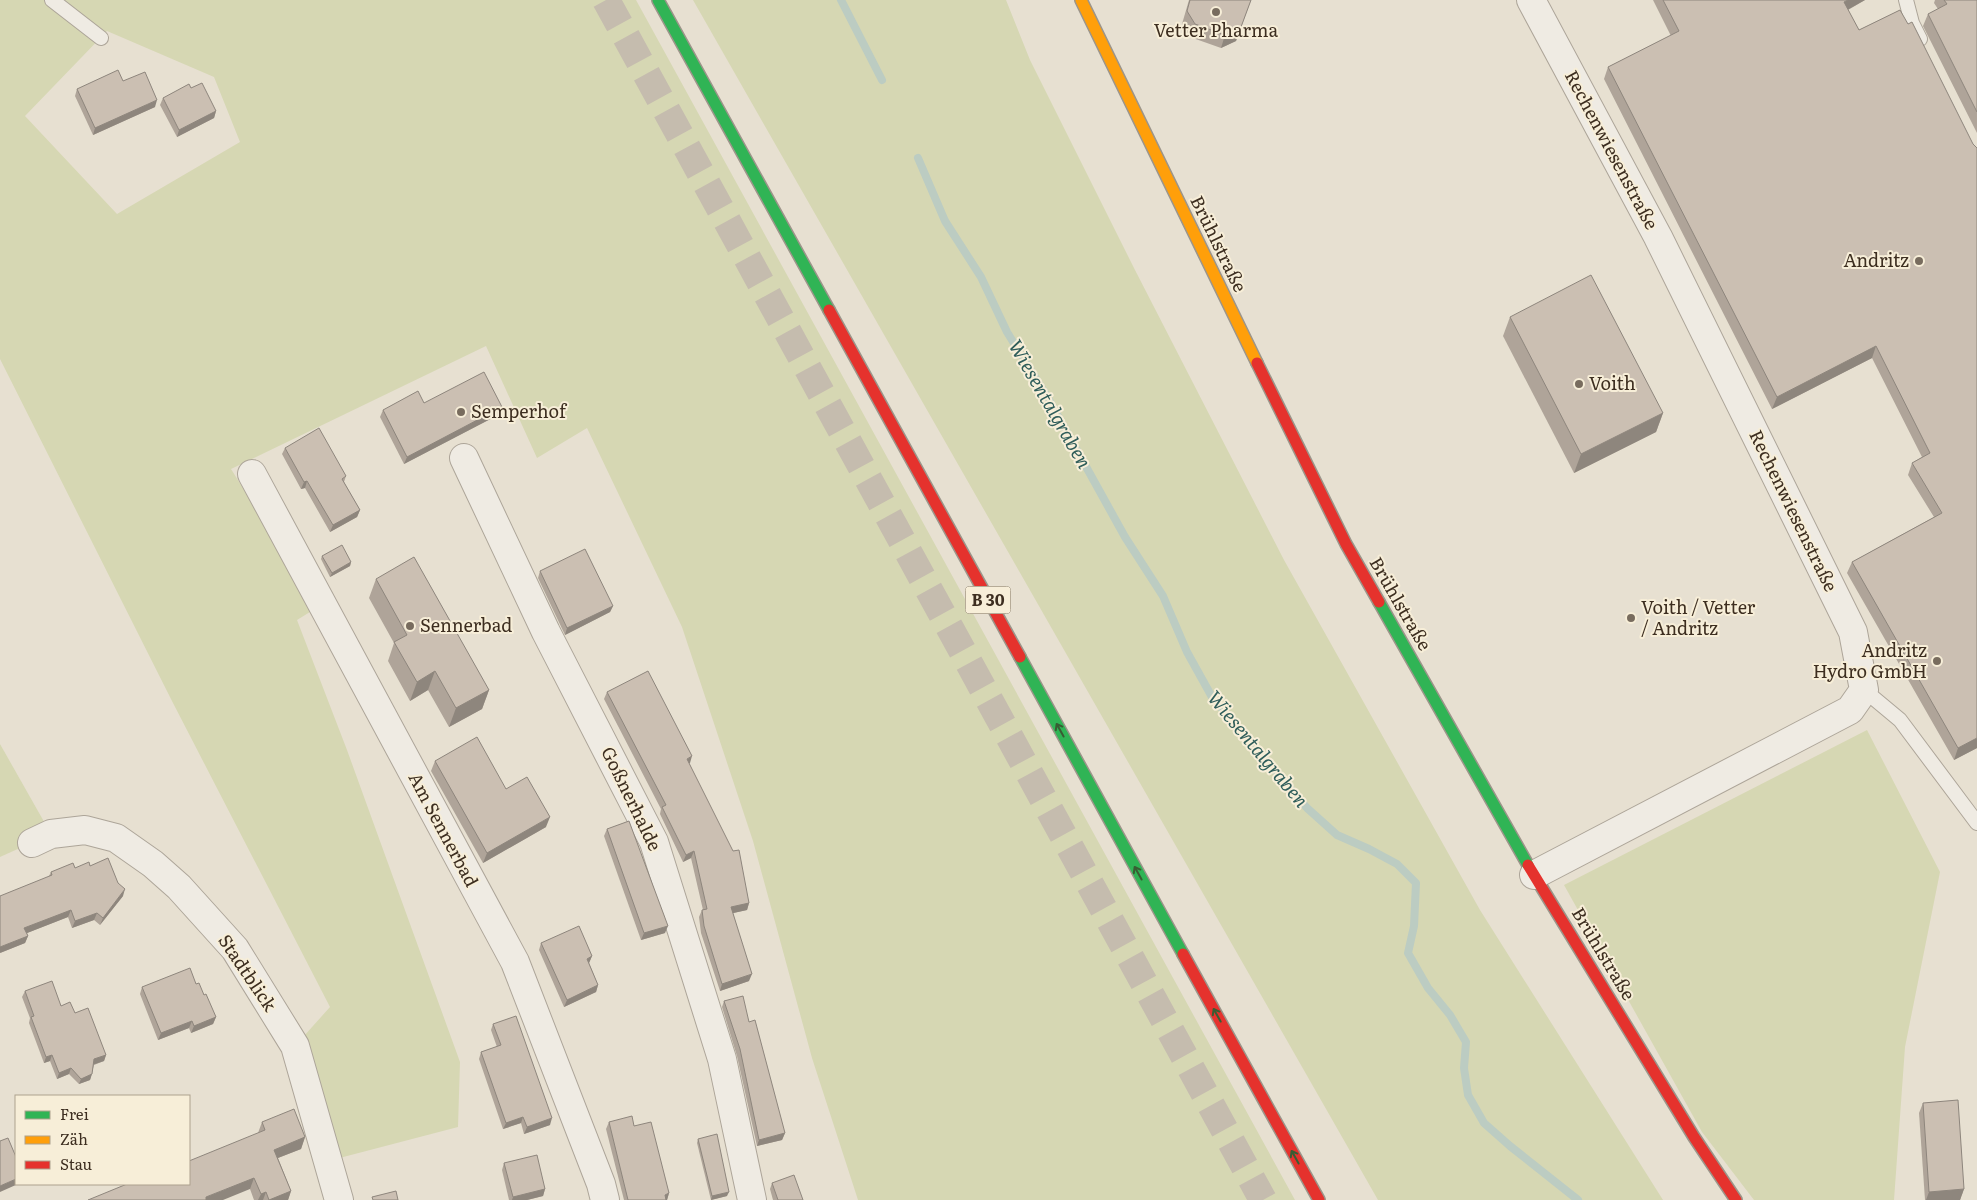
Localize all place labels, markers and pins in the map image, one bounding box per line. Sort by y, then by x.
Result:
marker: Vetter Pharma [1210,6,1222,18]
place label: Vetter Pharma [1154,16,1278,43]
place label: Andritz [1843,246,1909,273]
marker: Andritz [1913,255,1925,267]
place label: Voith [1589,369,1636,396]
marker: Voith [1573,378,1585,390]
place label: Semperhof [471,397,568,424]
marker: Semperhof [455,406,467,418]
place label: Voith / Vetter / Andritz [1641,593,1756,641]
place label: Sennerbad [420,611,512,638]
marker: Voith / Vetter / Andritz [1625,612,1637,624]
marker: Sennerbad [404,620,416,632]
place label: Andritz Hydro GmbH [1813,636,1927,684]
marker: Andritz Hydro GmbH [1931,655,1943,667]

